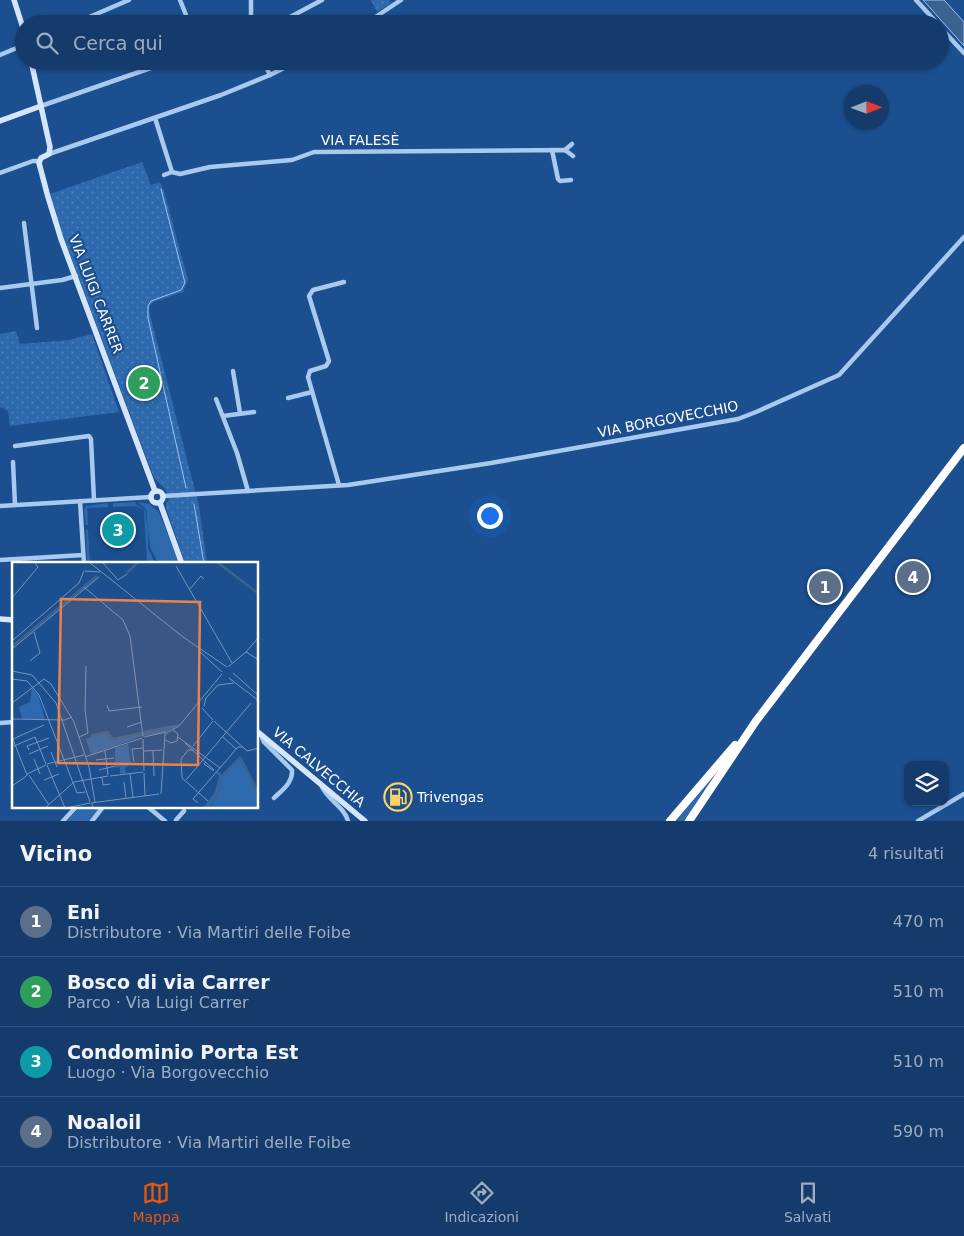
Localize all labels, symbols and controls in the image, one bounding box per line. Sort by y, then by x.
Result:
search box [15,15,949,70]
icon: search [33,29,61,57]
text: Cerca qui [73,32,163,54]
north arrow [844,85,889,130]
street label: VIA FALESÈ [321,132,399,148]
street label: VIA LUIGI CARRER [66,232,126,356]
pin: 2 [128,364,160,402]
street label: VIA BORGOVECCHIO [596,397,740,441]
your location [477,503,503,529]
pin: 3 [102,511,134,549]
pin: 4 [897,558,929,596]
inset map [12,562,259,808]
pin: 1 [809,568,841,606]
street label: VIA CALVECCHIA [270,724,369,811]
map controls [904,761,949,806]
button: layers [904,761,949,806]
fuel station icon: Trivengas [383,782,413,812]
place label: Trivengas [416,789,484,805]
text: Vicino [20,842,92,866]
text: 4 risultati [868,844,944,863]
text: Eni [67,901,100,923]
text: 1 [30,912,42,931]
text: 470 m [893,912,944,931]
text: Distributore · Via Martiri delle Foibe [67,923,351,942]
text: Bosco di via Carrer [67,971,270,993]
text: 2 [30,982,42,1001]
text: 510 m [893,982,944,1001]
text: Parco · Via Luigi Carrer [67,993,249,1012]
text: Condominio Porta Est [67,1041,298,1063]
text: 3 [30,1052,42,1071]
text: 510 m [893,1052,944,1071]
text: Luogo · Via Borgovecchio [67,1063,269,1082]
text: Noaloil [67,1111,141,1133]
text: 4 [30,1122,42,1141]
text: 590 m [893,1122,944,1141]
text: Distributore · Via Martiri delle Foibe [67,1133,351,1152]
tab: Mappa [132,1179,179,1225]
tab: Indicazioni [444,1179,519,1225]
tab: Salvati [784,1179,832,1225]

